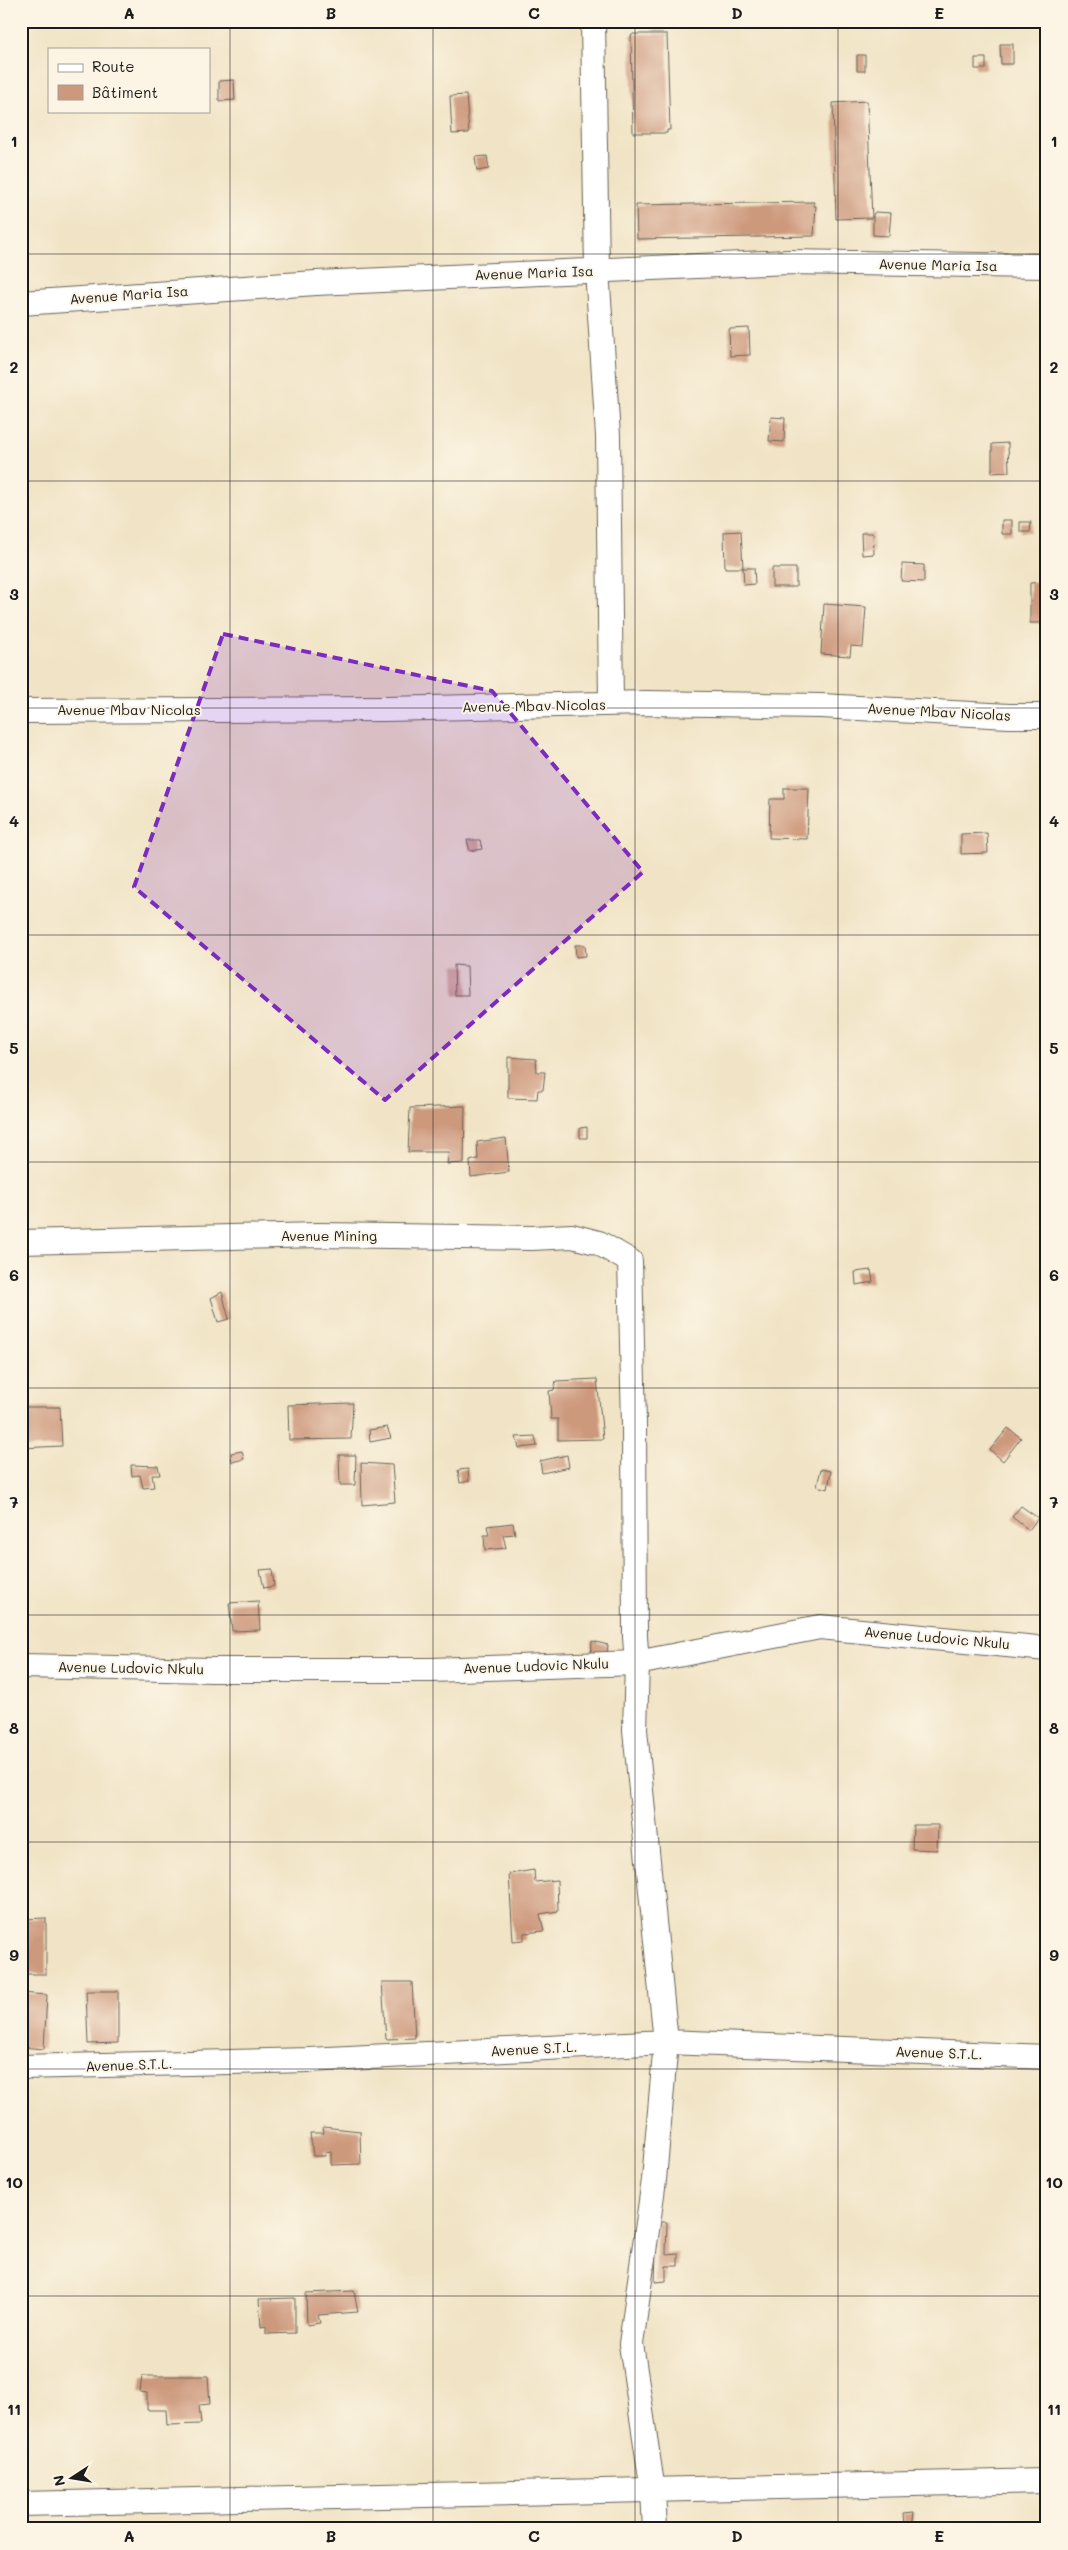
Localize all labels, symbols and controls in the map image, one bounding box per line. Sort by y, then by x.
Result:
text: A [123,2,135,23]
text: B [326,2,336,23]
text: C [528,2,540,23]
text: D [731,2,743,23]
text: E [934,2,944,23]
legend [48,48,210,112]
text: Route [92,56,135,76]
text: Bâtiment [92,82,158,102]
text: 1 [10,130,18,151]
text: 1 [1050,130,1058,151]
street label: Avenue Maria Isa [878,254,998,275]
street label: Avenue Maria Isa [474,261,594,284]
street label: Avenue Maria Isa [69,281,189,308]
text: 2 [10,356,19,377]
text: 2 [1050,356,1059,377]
text: 3 [9,583,19,604]
text: 3 [1049,583,1059,604]
street label: Avenue Mbav Nicolas [462,695,606,716]
street label: Avenue Mbav Nicolas [867,698,1011,725]
street label: Avenue Mbav Nicolas [57,700,201,719]
text: 4 [9,810,19,831]
text: 4 [1049,810,1059,831]
text: 5 [9,1037,19,1058]
text: 5 [1049,1037,1059,1058]
street label: Avenue Mining [281,1226,377,1245]
text: 6 [9,1264,19,1285]
text: 6 [1049,1264,1059,1285]
text: 7 [10,1491,19,1512]
text: 7 [1050,1491,1059,1512]
street label: Avenue Ludovic Nkulu [863,1622,1011,1653]
street label: Avenue Ludovic Nkulu [463,1653,609,1678]
street label: Avenue Ludovic Nkulu [58,1657,204,1678]
text: 8 [9,1717,19,1738]
text: 8 [1049,1717,1059,1738]
text: 9 [9,1944,19,1965]
text: 9 [1049,1944,1059,1965]
street label: Avenue S.T.L. [490,2037,578,2060]
street label: Avenue S.T.L. [895,2041,983,2064]
street label: Avenue S.T.L. [85,2053,173,2076]
text: 10 [5,2171,23,2192]
text: 10 [1045,2171,1063,2192]
text: 11 [7,2398,21,2419]
text: 11 [1047,2398,1061,2419]
north arrow [48,2452,98,2502]
text: N [48,2474,69,2488]
text: A [123,2525,135,2546]
text: B [326,2525,336,2546]
text: C [528,2525,540,2546]
text: D [731,2525,743,2546]
text: E [934,2525,944,2546]

